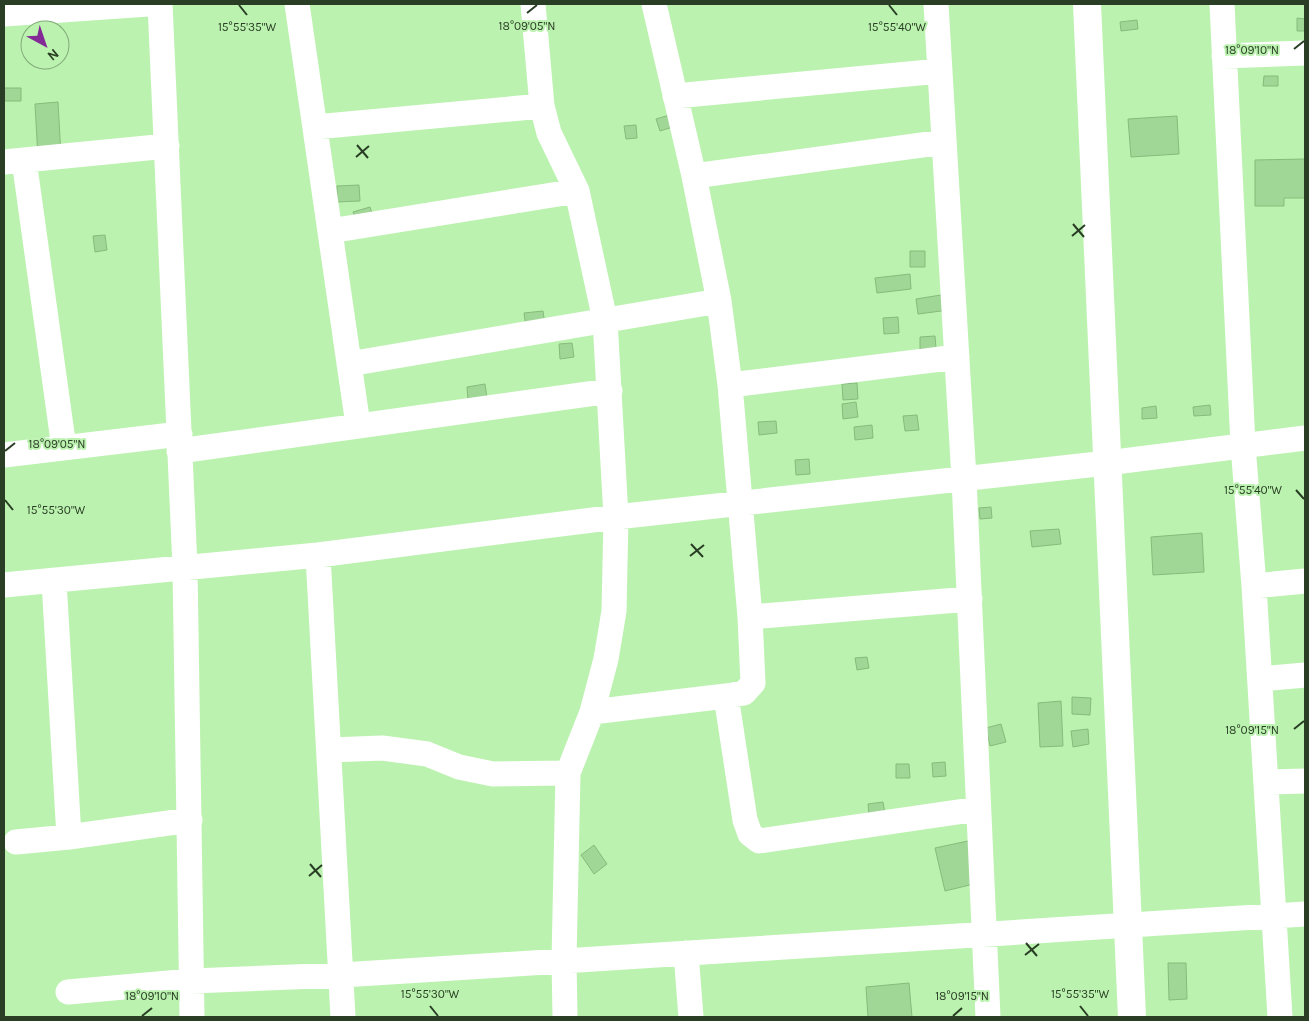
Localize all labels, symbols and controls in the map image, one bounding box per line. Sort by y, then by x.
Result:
text: 18°09'05"N [499,19,555,33]
north arrow [20,20,70,70]
text: 15°55'35"W [218,20,276,34]
text: 15°55'40"W [868,20,926,34]
text: 18°09'10"N [1225,43,1279,57]
text: N [44,45,62,64]
text: 18°09'05"N [29,437,85,451]
text: 15°55'40"W [1224,483,1282,497]
text: 15°55'30"W [27,503,86,517]
text: 18°09'15"N [1225,723,1279,737]
text: 15°55'30"W [401,987,460,1001]
text: 15°55'35"W [1051,987,1109,1001]
text: 18°09'10"N [125,989,179,1003]
text: 18°09'15"N [935,989,989,1003]

